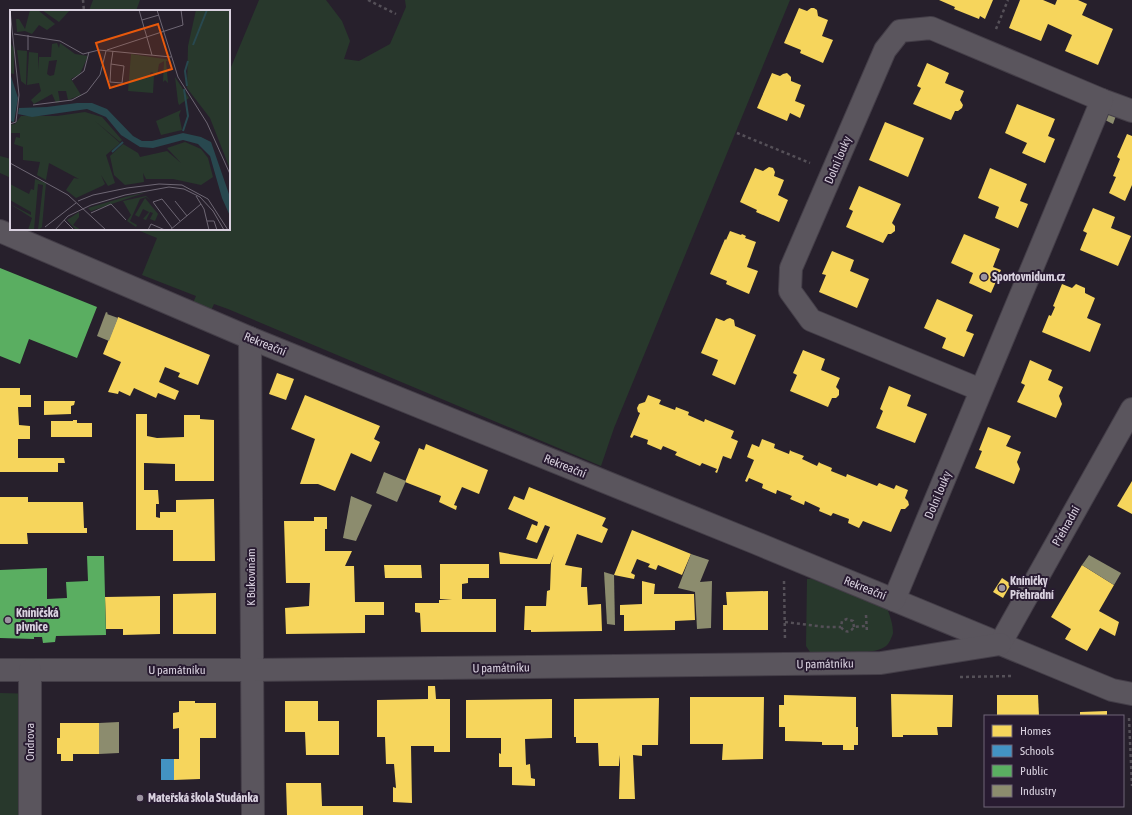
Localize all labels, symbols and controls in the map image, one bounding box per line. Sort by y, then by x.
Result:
inset map [10,10,230,230]
street label: Dolní louky [822,134,854,186]
place label: Sportovnidum.cz [992,270,1066,284]
marker: Sportovnidum.cz [979,272,989,282]
street label: Rekreační [242,329,288,359]
street label: Rekreační [542,451,588,481]
street label: Dolní louky [922,469,954,521]
street label: Přehradní [1049,503,1083,549]
street label: K Bukovinám [244,548,258,606]
street label: Rekreační [842,573,888,603]
place label: Kníničky Přehradní [1010,574,1054,602]
marker: Kníničky Přehradní [997,583,1007,593]
place label: Kníničská pivnice [16,606,59,634]
marker: Kníničská pivnice [3,615,13,625]
street label: U památníku [796,656,854,671]
street label: U památníku [472,660,530,675]
street label: U památníku [148,663,206,677]
legend [984,715,1124,807]
street label: Ondrova [23,723,37,761]
text: Homes [1020,724,1051,738]
text: Schools [1020,744,1054,758]
text: Public [1020,764,1048,778]
text: Industry [1020,784,1057,798]
place label: Mateřská škola Studánka [148,791,259,805]
marker: Mateřská škola Studánka [135,793,145,803]

